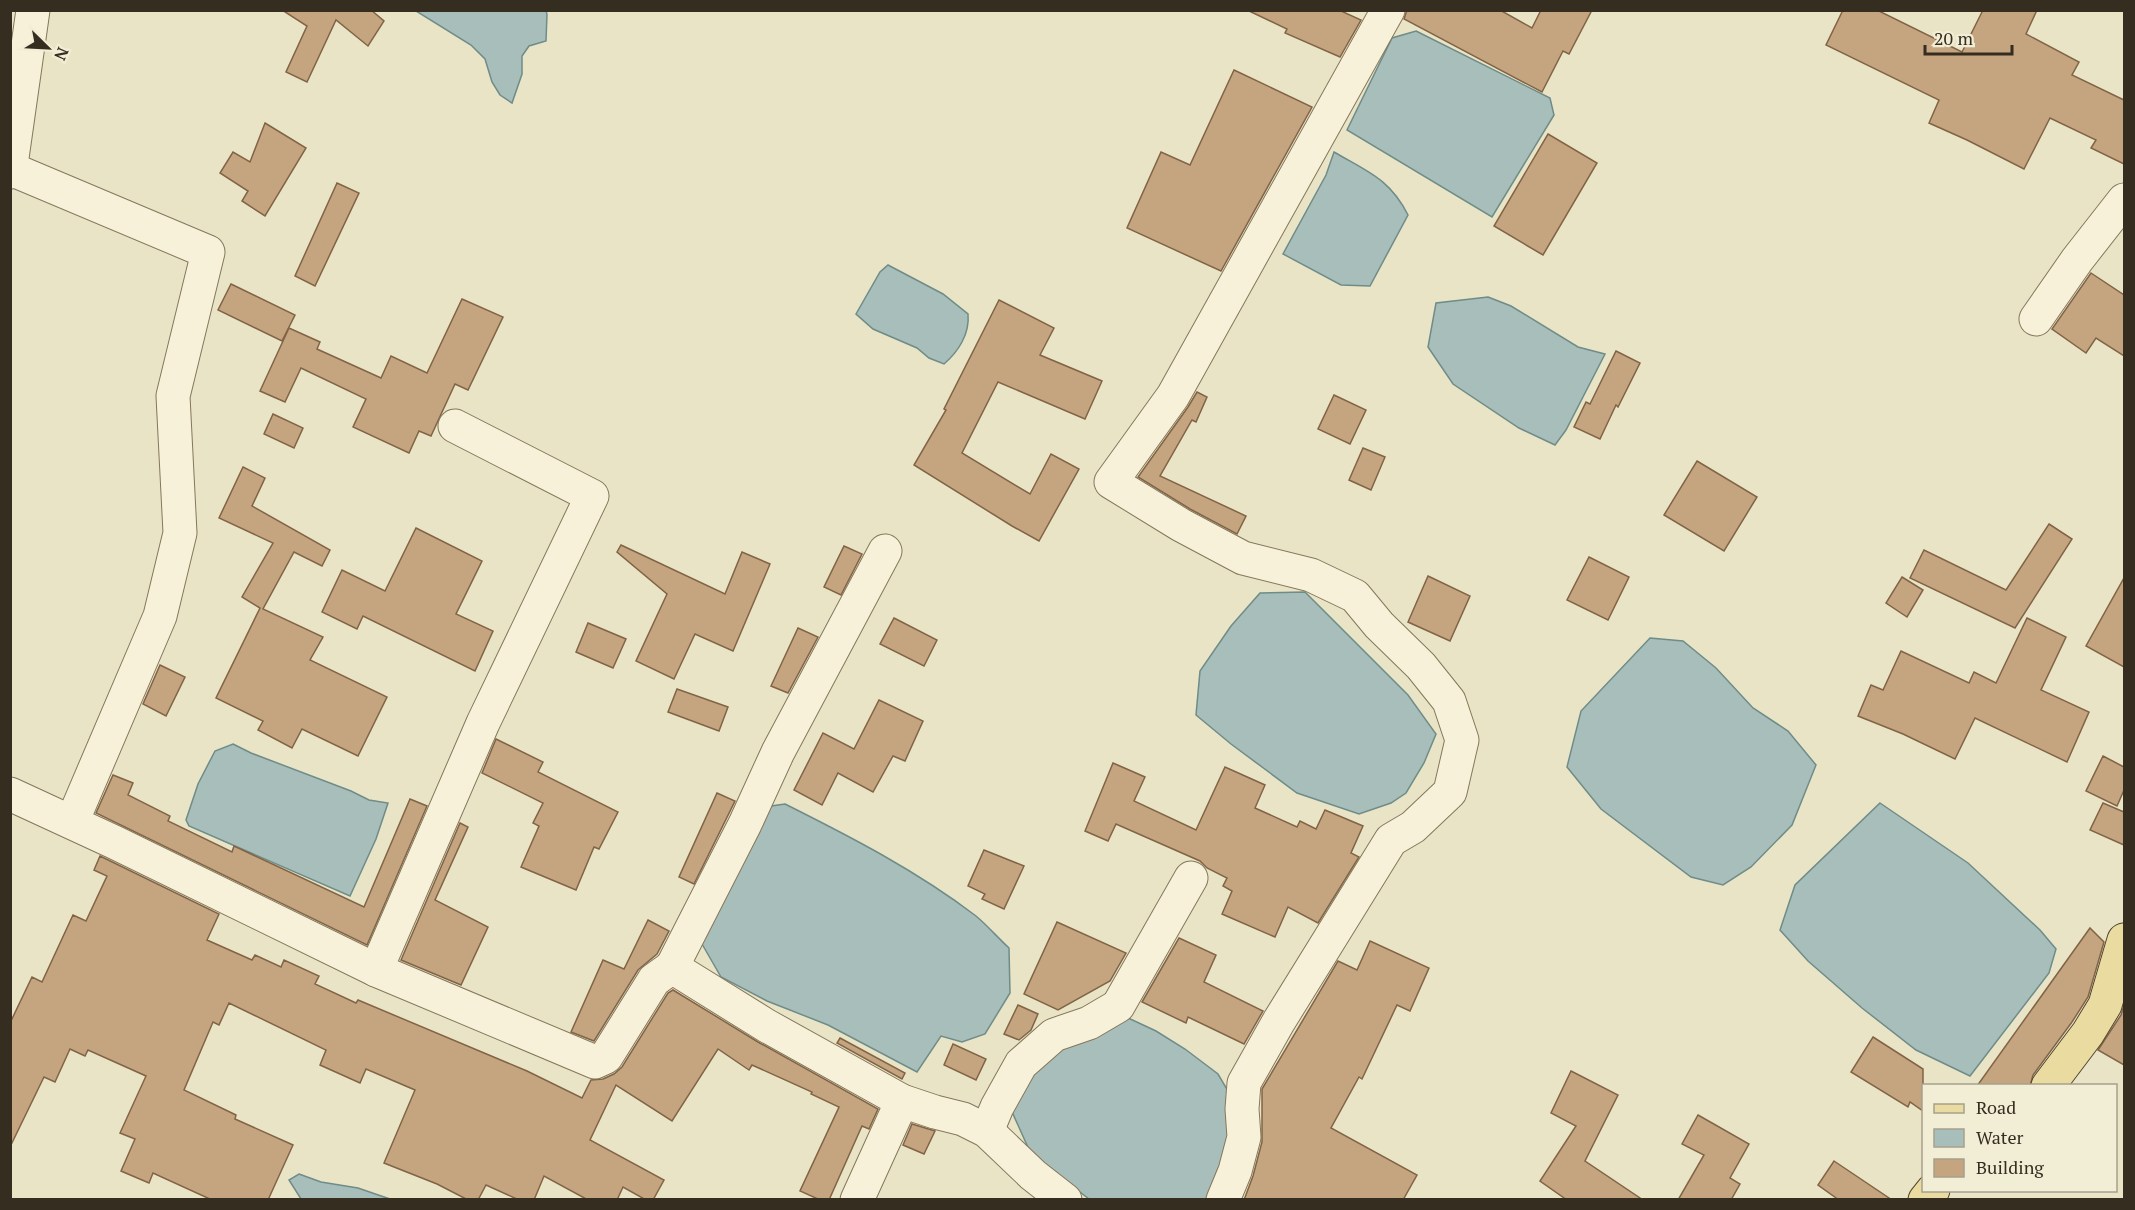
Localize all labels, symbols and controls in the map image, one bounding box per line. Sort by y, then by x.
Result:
north arrow [18,18,78,78]
scale bar [1925,18,2012,56]
text: 20 m [1934,26,1974,50]
text: N [49,44,74,64]
legend [1922,1084,2117,1192]
text: Road [1976,1095,2016,1119]
text: Water [1976,1125,2023,1149]
text: Building [1976,1155,2044,1179]

